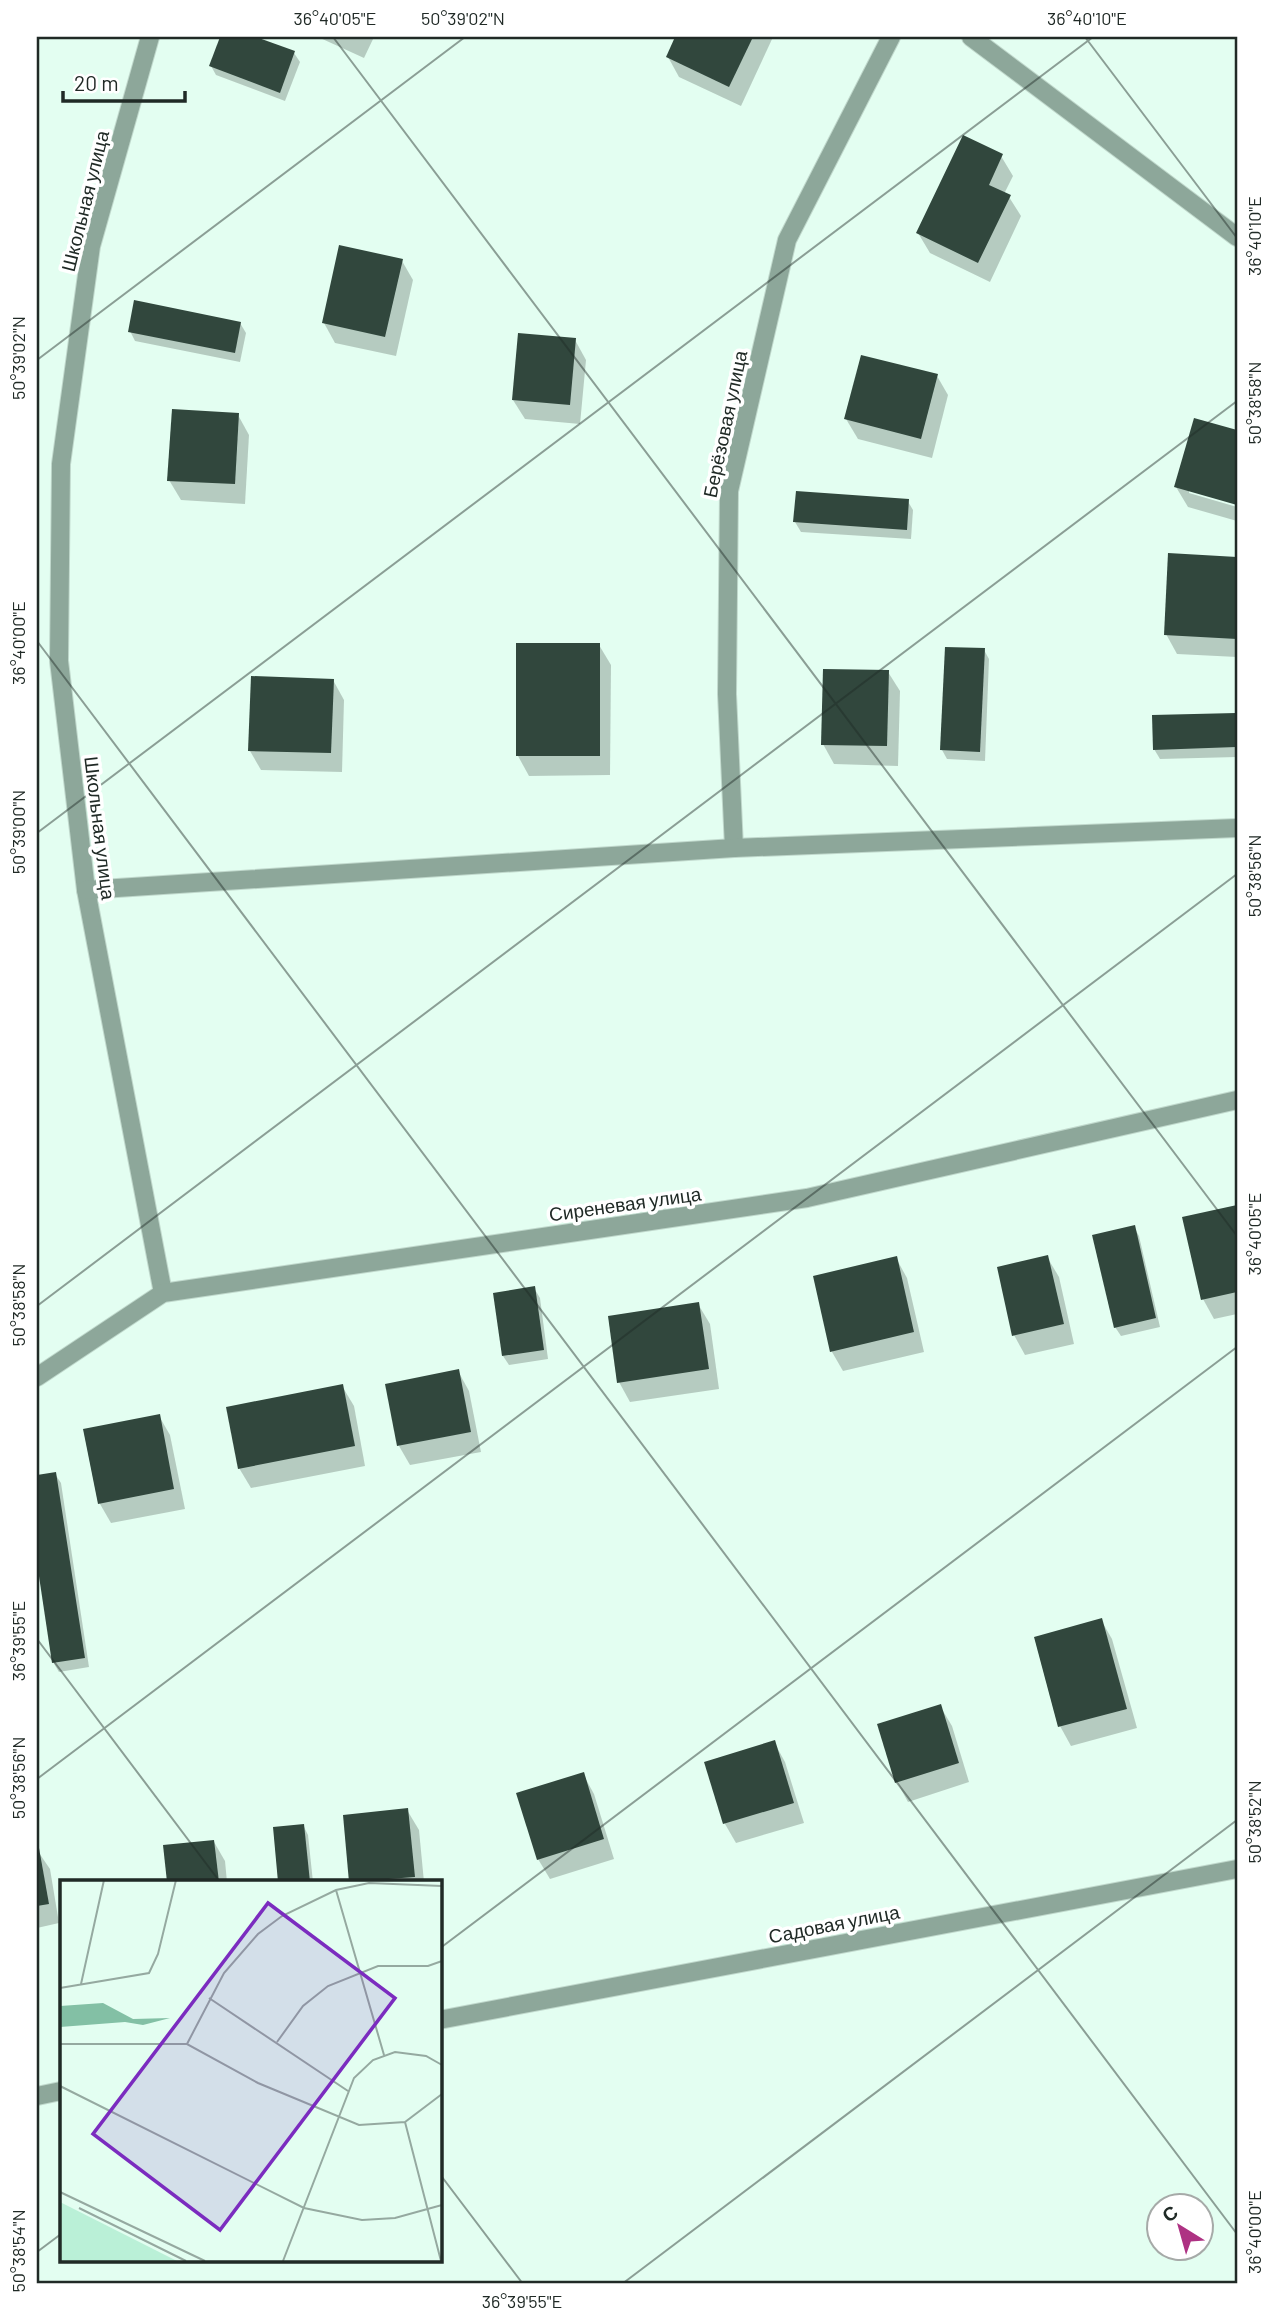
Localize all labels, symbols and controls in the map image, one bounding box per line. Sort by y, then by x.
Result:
text: 36°40'05"E [294,7,376,29]
text: 50°39'02"N [421,7,505,29]
text: 36°40'10"E [1047,7,1127,29]
scale bar [63,60,186,104]
text: 20 m [74,70,119,95]
street label: Школьная улица [56,128,113,274]
text: 36°40'10"E [1243,196,1265,276]
text: 50°39'02"N [7,316,29,400]
street label: Берёзовая улица [698,348,751,500]
text: 50°38'58"N [1243,362,1265,444]
text: 36°40'00"E [7,601,29,685]
street label: Школьная улица [80,755,121,901]
text: 50°39'00"N [7,790,29,874]
text: 50°38'56"N [1243,835,1265,917]
street label: Сиреневая улица [547,1181,703,1226]
text: 36°40'05"E [1243,1193,1265,1275]
text: 50°38'58"N [7,1264,29,1346]
text: 36°39'55"E [7,1601,29,1681]
text: 50°38'56"N [7,1737,29,1819]
text: 50°38'52"N [1243,1780,1265,1864]
inset map [60,1880,441,2262]
street label: Садовая улица [766,1899,902,1947]
text: 36°40'00"E [1243,2190,1265,2274]
north arrow [1144,2192,1214,2262]
text: С [1157,2200,1182,2226]
text: 50°38'54"N [7,2209,29,2293]
text: 36°39'55"E [482,2290,562,2312]

